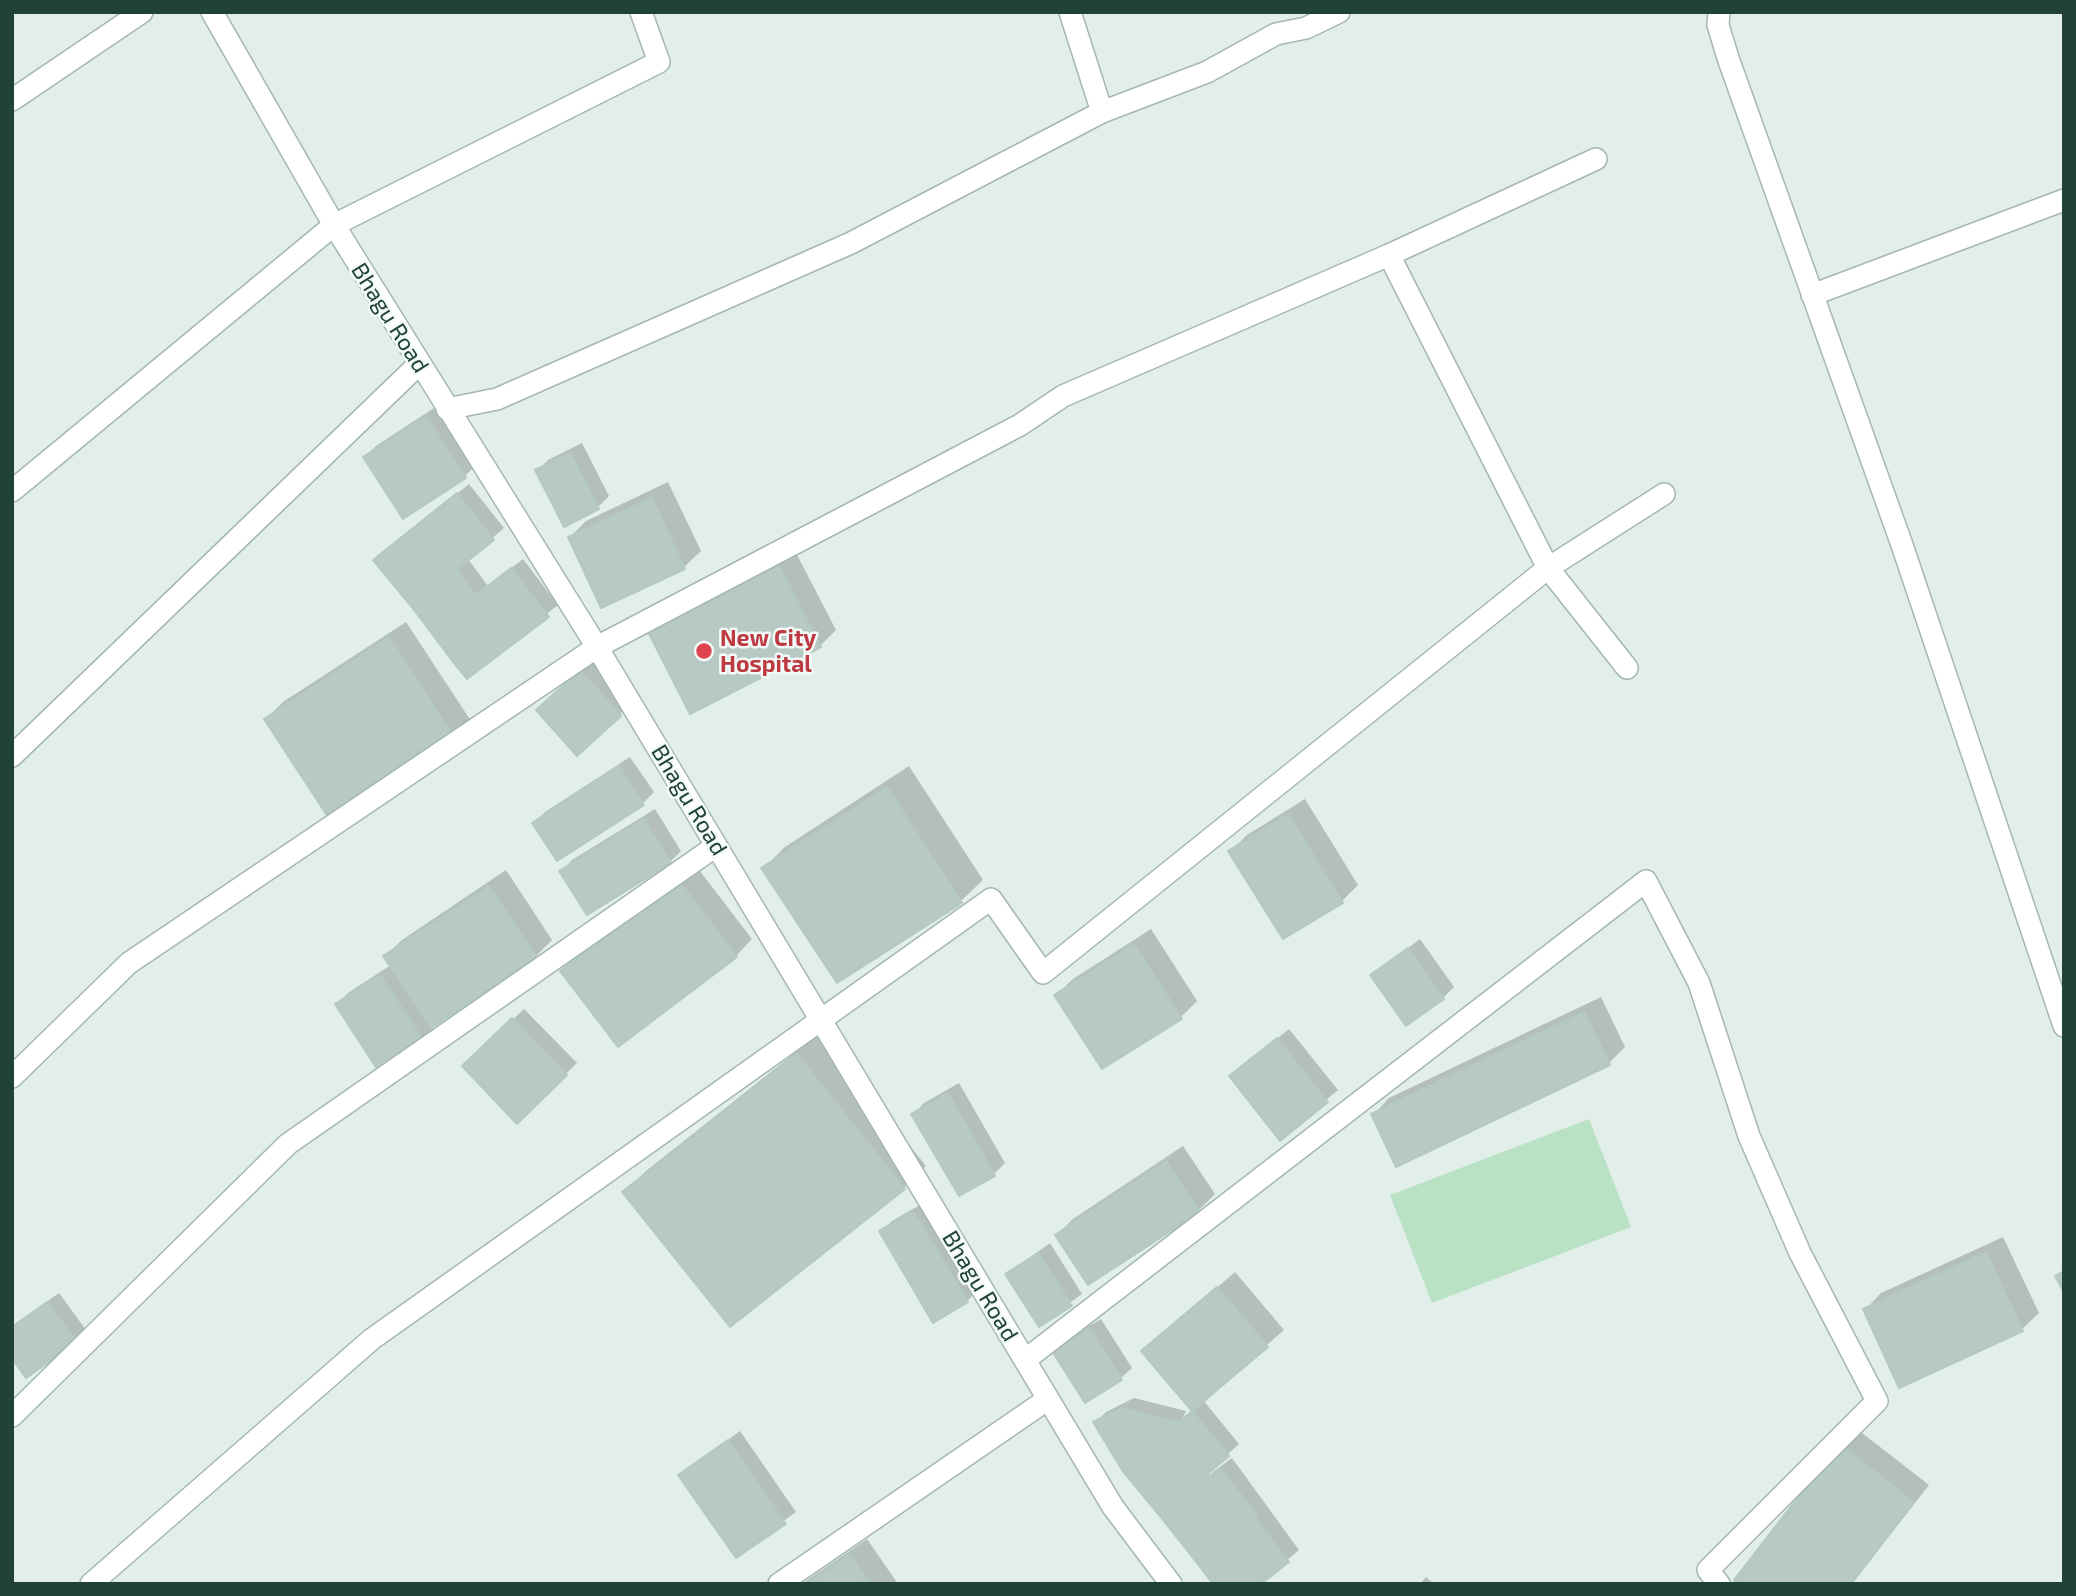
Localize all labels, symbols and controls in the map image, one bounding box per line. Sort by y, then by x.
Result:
street label: Bhagu Road [345,258,435,378]
place label: New City Hospital [720,624,816,678]
marker: New City Hospital [694,641,714,661]
street label: Bhagu Road [645,740,733,860]
street label: Bhagu Road [936,1226,1024,1346]

